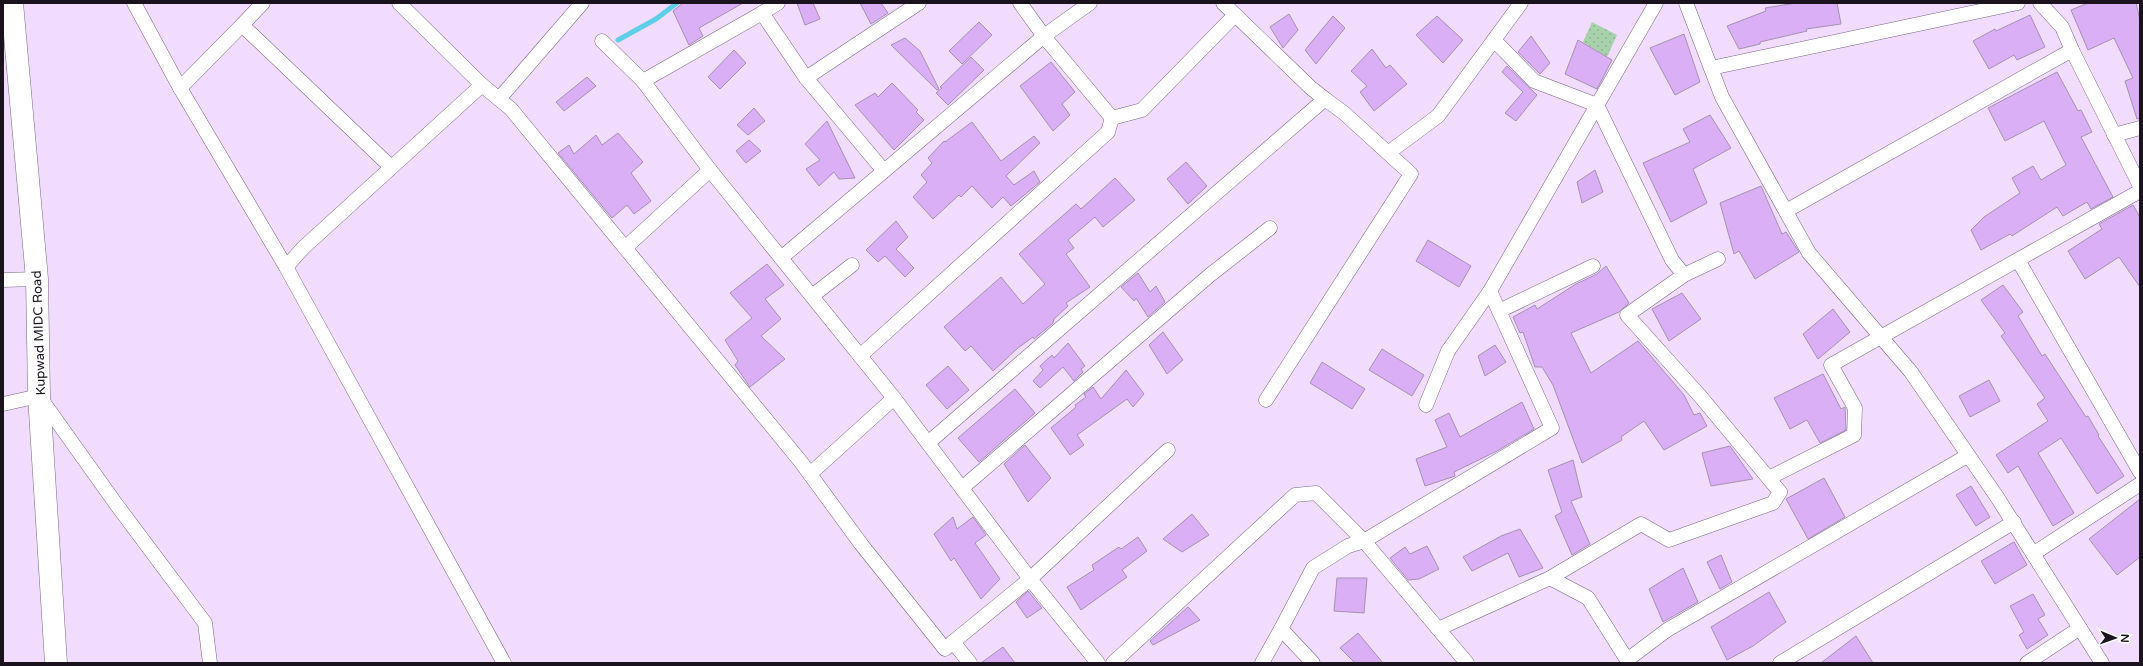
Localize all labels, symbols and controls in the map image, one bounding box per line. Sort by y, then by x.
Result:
street label: Kupwad MIDC Road [29,270,49,396]
north arrow [2095,618,2135,658]
text: N [2118,634,2131,643]

